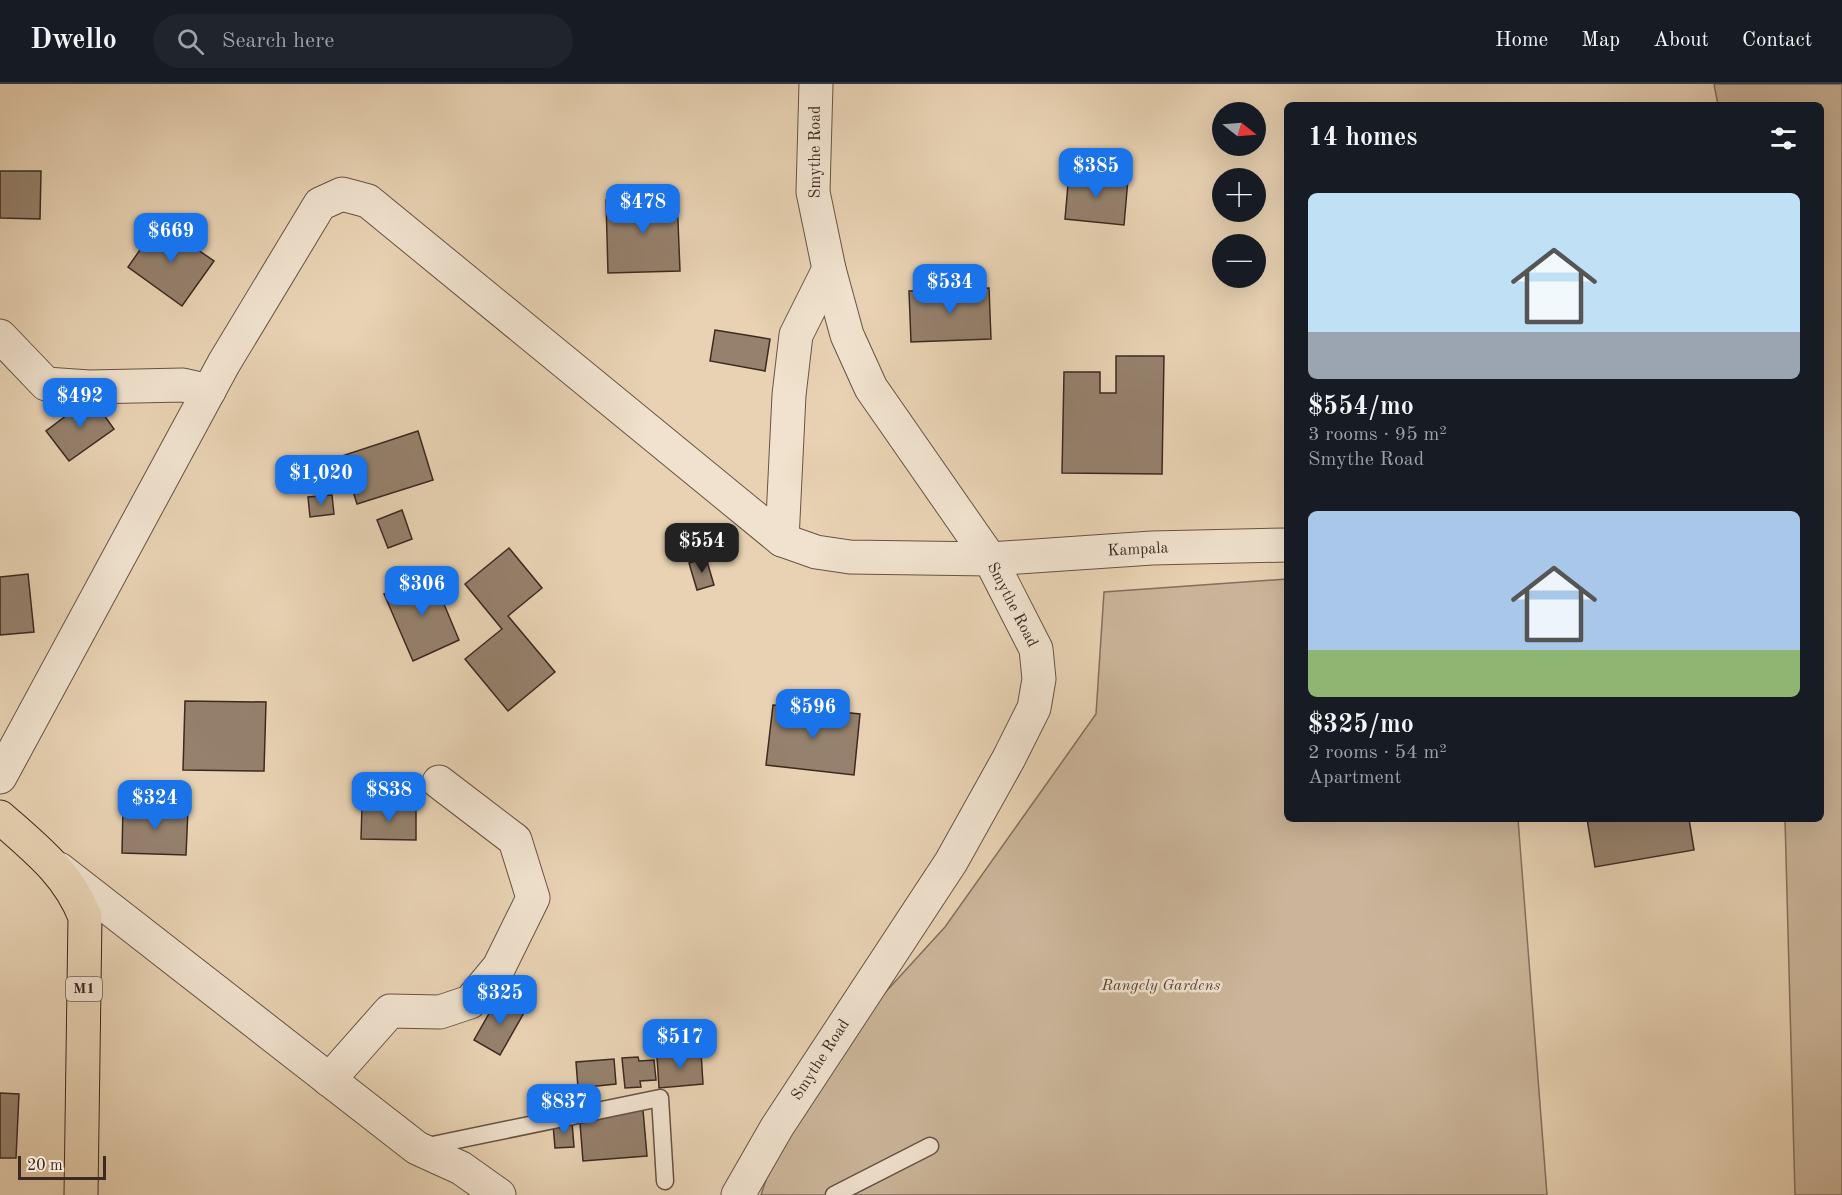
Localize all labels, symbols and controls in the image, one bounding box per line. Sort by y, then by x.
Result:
search box [153,14,573,68]
icon: search [174,25,207,58]
text: Dwello [30,27,117,55]
text: Search here [222,30,334,52]
text: Home [1495,30,1548,51]
text: Map [1581,30,1620,51]
text: About [1653,30,1709,51]
text: Contact [1742,30,1812,51]
north arrow [1212,102,1266,156]
map controls [1212,102,1266,288]
street label: Smythe Road [808,106,824,198]
icon: filters [1767,122,1800,155]
text: 14 homes [1308,125,1417,151]
pin: $385 [1060,148,1132,199]
text: $385 [1073,157,1119,177]
button: + [1212,168,1266,222]
pin: $478 [607,184,679,235]
text: $478 [620,193,666,213]
pin: $669 [135,213,207,264]
text: $669 [148,222,194,242]
icon: home [1500,232,1608,340]
button: − [1212,234,1266,288]
pin: $534 [914,264,986,315]
text: $534 [927,273,973,293]
pin: $492 [44,378,116,429]
text: $492 [57,387,103,407]
text: $554/mo [1308,394,1414,420]
text: 3 rooms · 95 m² [1308,425,1447,445]
text: Smythe Road [1308,450,1424,470]
pin: $1,020 [272,455,370,506]
text: $1,020 [289,464,353,484]
pin: $554 [666,523,738,574]
text: $554 [679,532,725,552]
street label: Kampala [1107,540,1169,560]
icon: home [1500,550,1608,658]
street label: Smythe Road [984,560,1040,650]
pin: $306 [386,566,458,617]
text: $306 [399,575,445,595]
pin: $596 [777,689,849,740]
text: $596 [790,698,836,718]
text: $325/mo [1308,712,1414,738]
text: 2 rooms · 54 m² [1308,743,1447,763]
text: Apartment [1308,768,1402,788]
pin: $838 [353,772,425,823]
pin: $324 [119,780,191,831]
text: $838 [366,781,412,801]
text: $324 [132,789,178,809]
pin: $325 [464,975,536,1026]
road number: M1 [66,977,102,1001]
park label: Rangely Gardens [1100,978,1221,994]
text: $325 [477,984,523,1004]
street label: Smythe Road [789,1017,853,1103]
pin: $517 [644,1019,716,1070]
text: $517 [657,1028,703,1048]
pin: $837 [528,1084,600,1135]
text: $837 [541,1093,587,1113]
scale bar [18,1153,106,1180]
text: 20 m [27,1158,63,1174]

